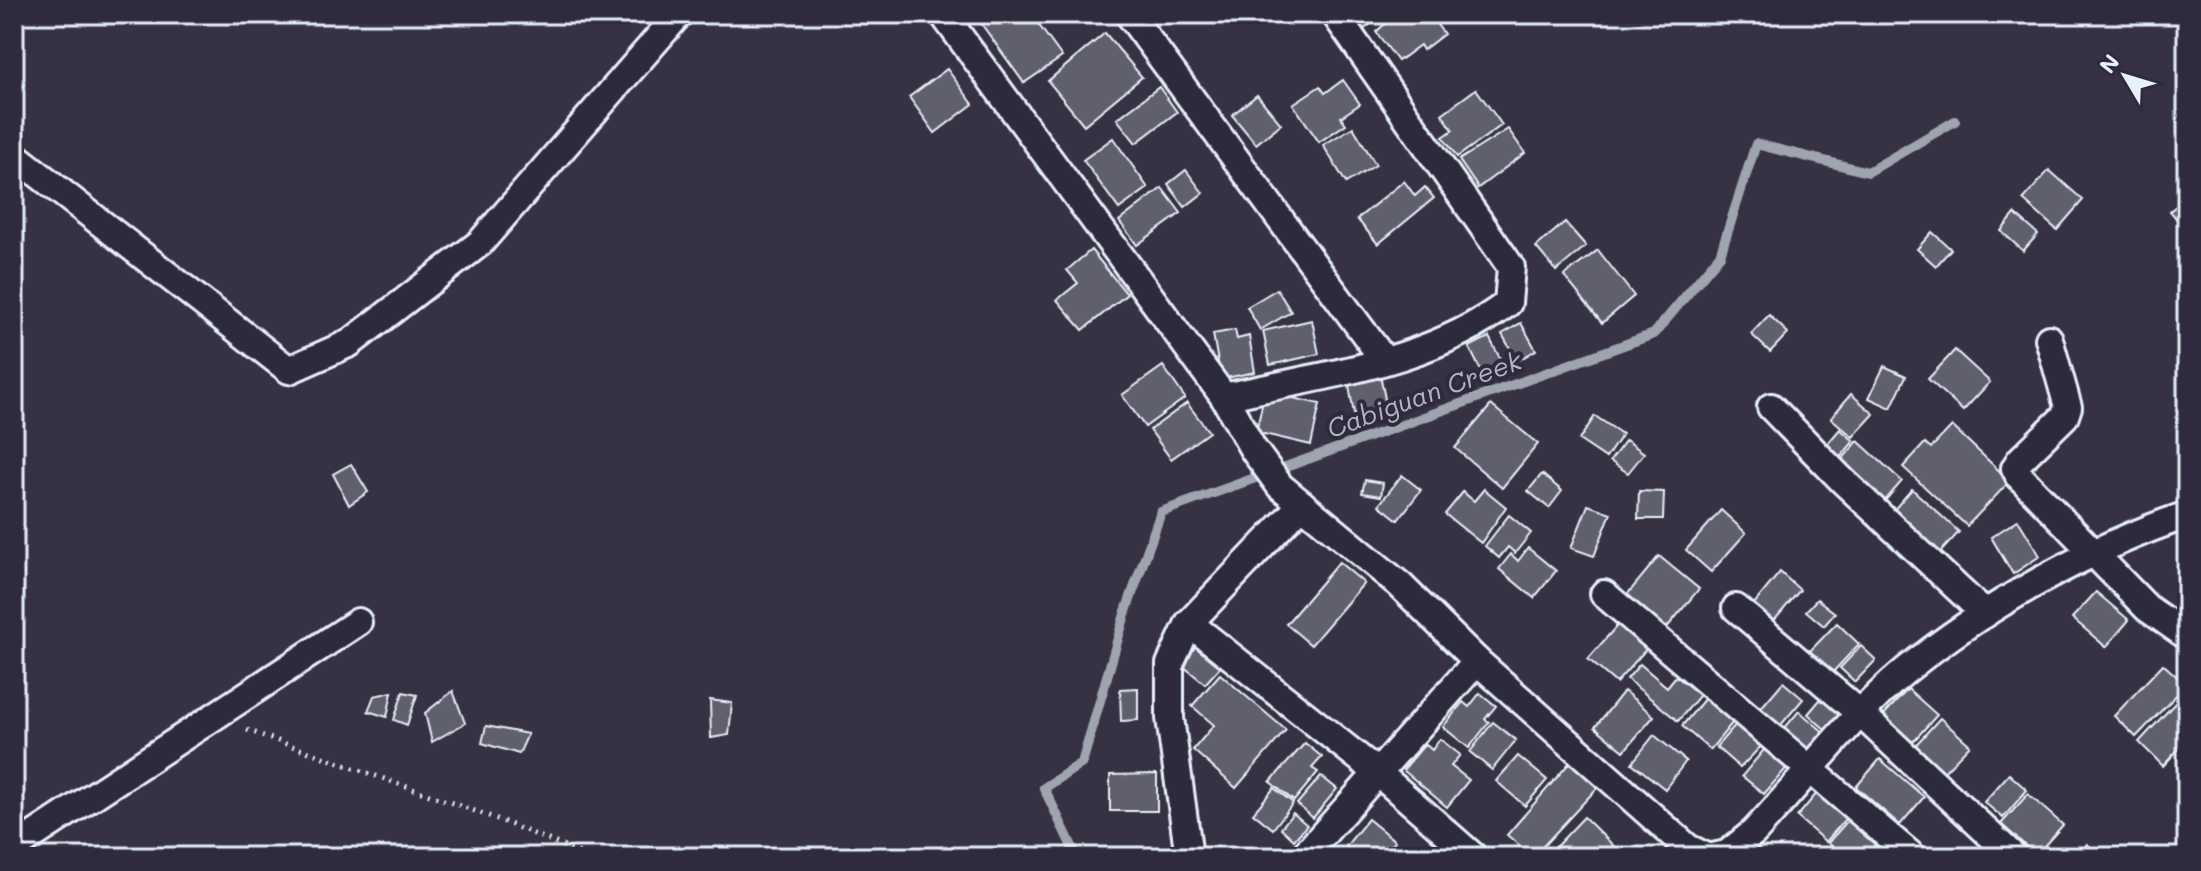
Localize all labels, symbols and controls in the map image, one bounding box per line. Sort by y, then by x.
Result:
north arrow [2085,36,2165,116]
text: N [2092,48,2125,79]
water label: Cabiguan Creek [1322,343,1527,445]

